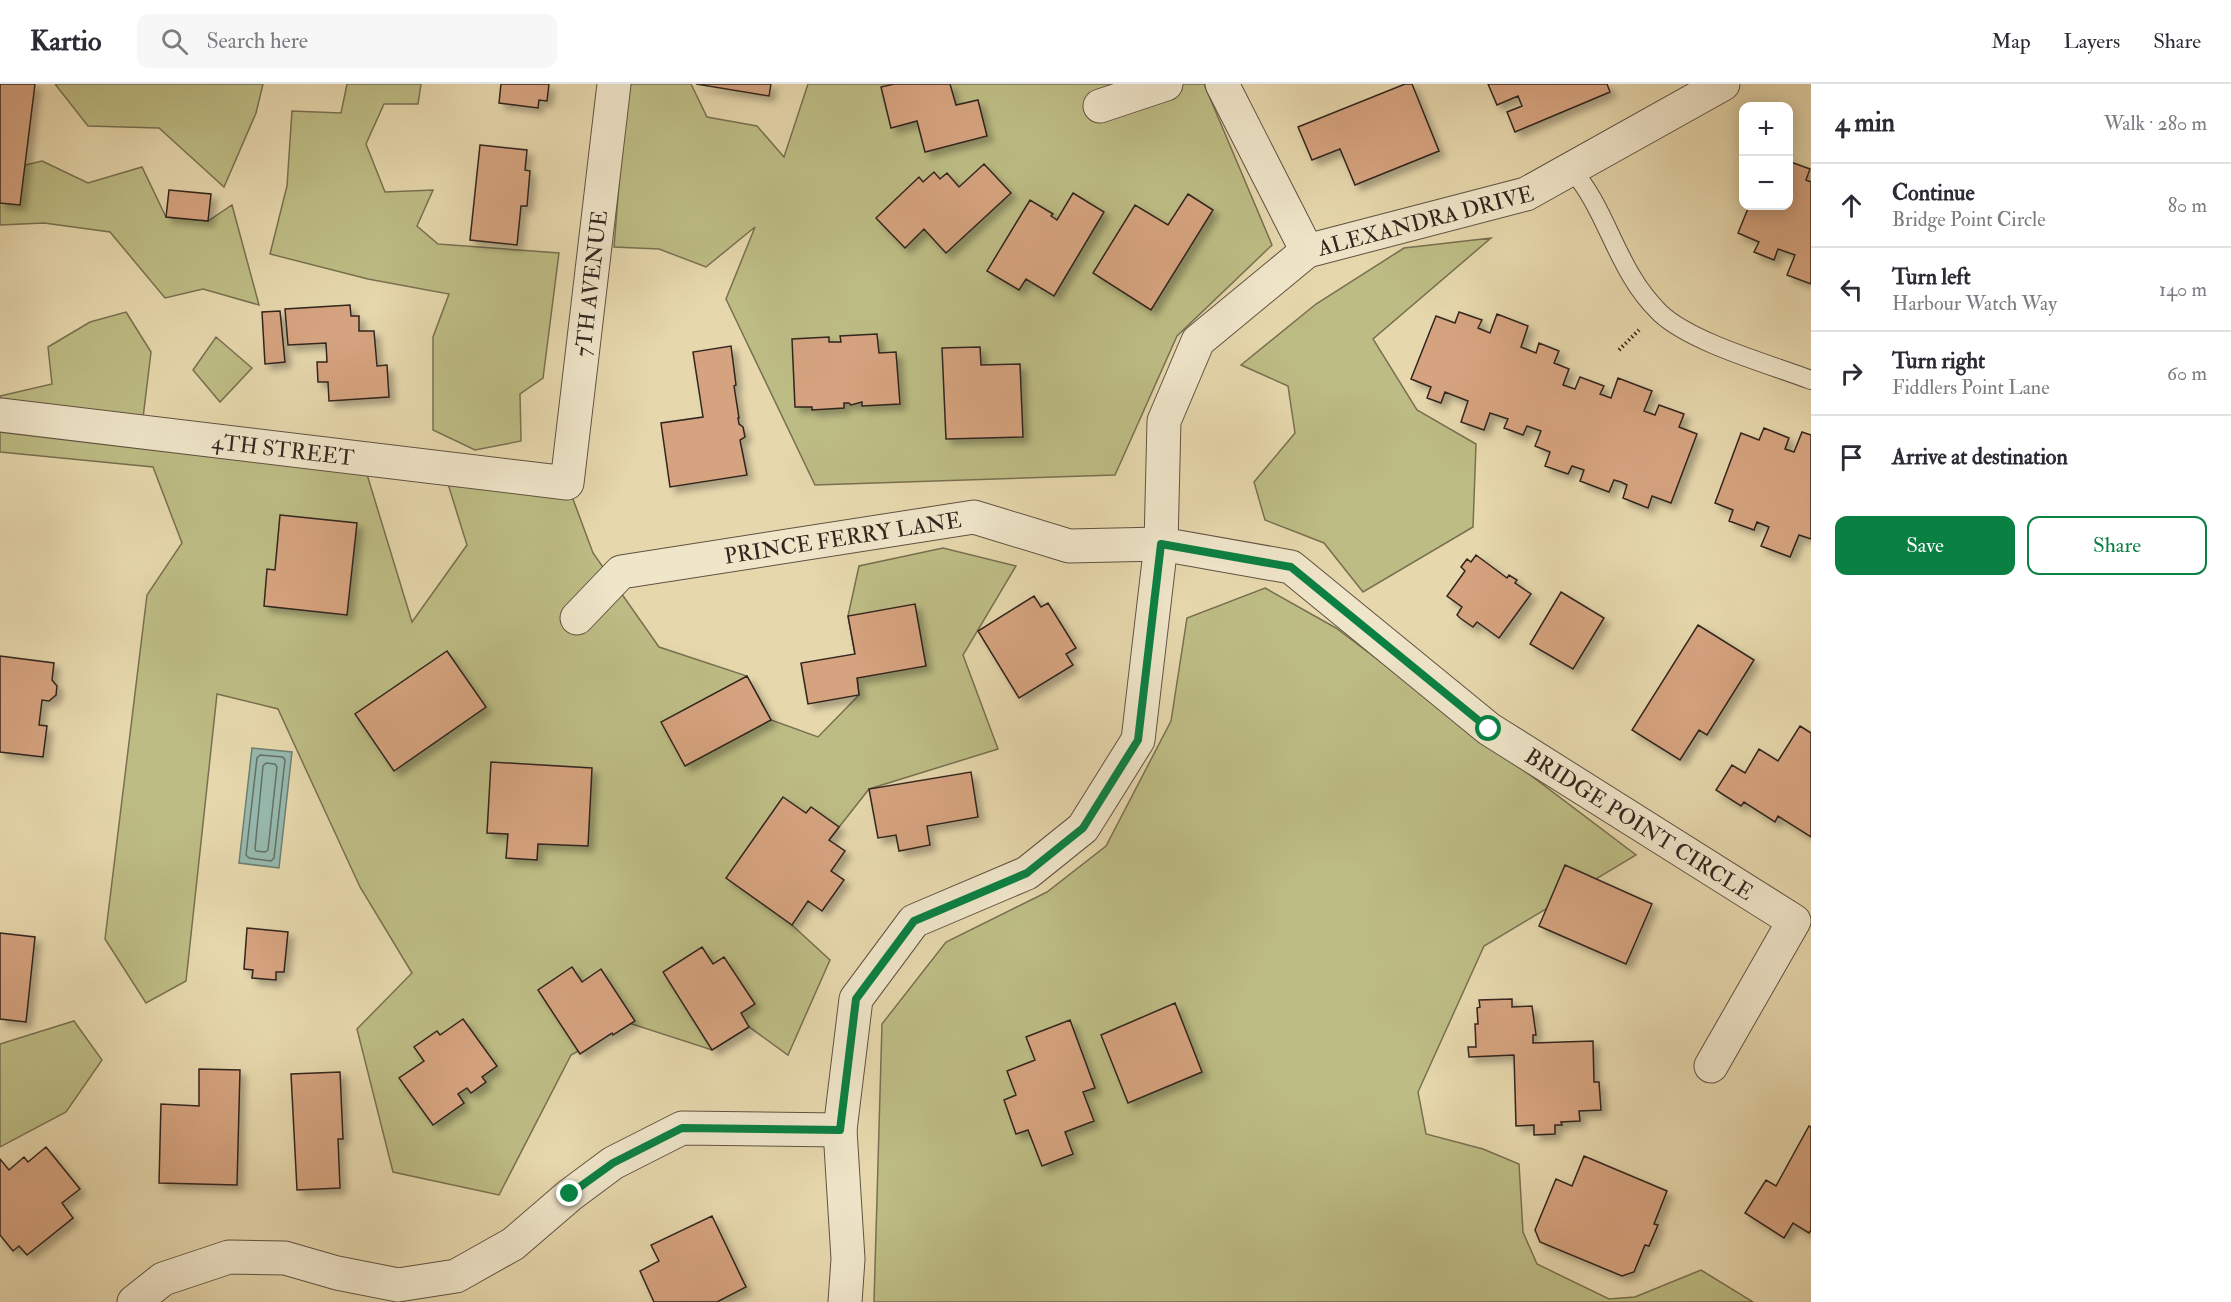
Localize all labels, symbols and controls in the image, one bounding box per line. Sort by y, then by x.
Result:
search box [137,14,557,68]
text: Kartio [30,24,101,59]
icon: search [158,25,191,58]
text: Search here [206,27,308,55]
text: Map [1991,28,2031,55]
text: Layers [2064,28,2120,55]
text: Share [2153,28,2201,55]
map controls [1739,102,1793,210]
button: + [1739,102,1793,156]
text: 4 min [1835,107,1895,139]
text: Walk · 280 m [2104,111,2207,136]
button: − [1739,156,1793,210]
text: Continue [1892,179,1975,207]
street label: ALEXANDRA DRIVE [1314,180,1537,263]
icon: ahead [1835,189,1868,222]
text: 80 m [2168,193,2207,218]
text: Bridge Point Circle [1892,207,2046,232]
street label: 7TH AVENUE [569,209,614,358]
text: Turn left [1892,263,1971,291]
icon: left [1835,273,1868,306]
text: 140 m [2159,277,2207,302]
text: Harbour Watch Way [1892,291,2057,316]
text: Turn right [1892,347,1985,375]
icon: right [1835,357,1868,390]
text: 60 m [2167,361,2207,386]
text: Fiddlers Point Lane [1892,375,2050,400]
street label: 4TH STREET [210,427,356,472]
icon: arrive [1835,441,1868,474]
text: Arrive at destination [1892,443,2068,471]
street label: PRINCE FERRY LANE [722,506,964,571]
button: Save [1835,516,2015,575]
button: Share [2027,516,2207,575]
route start [1475,715,1501,741]
street label: BRIDGE POINT CIRCLE [1520,742,1758,907]
route end [556,1180,582,1206]

